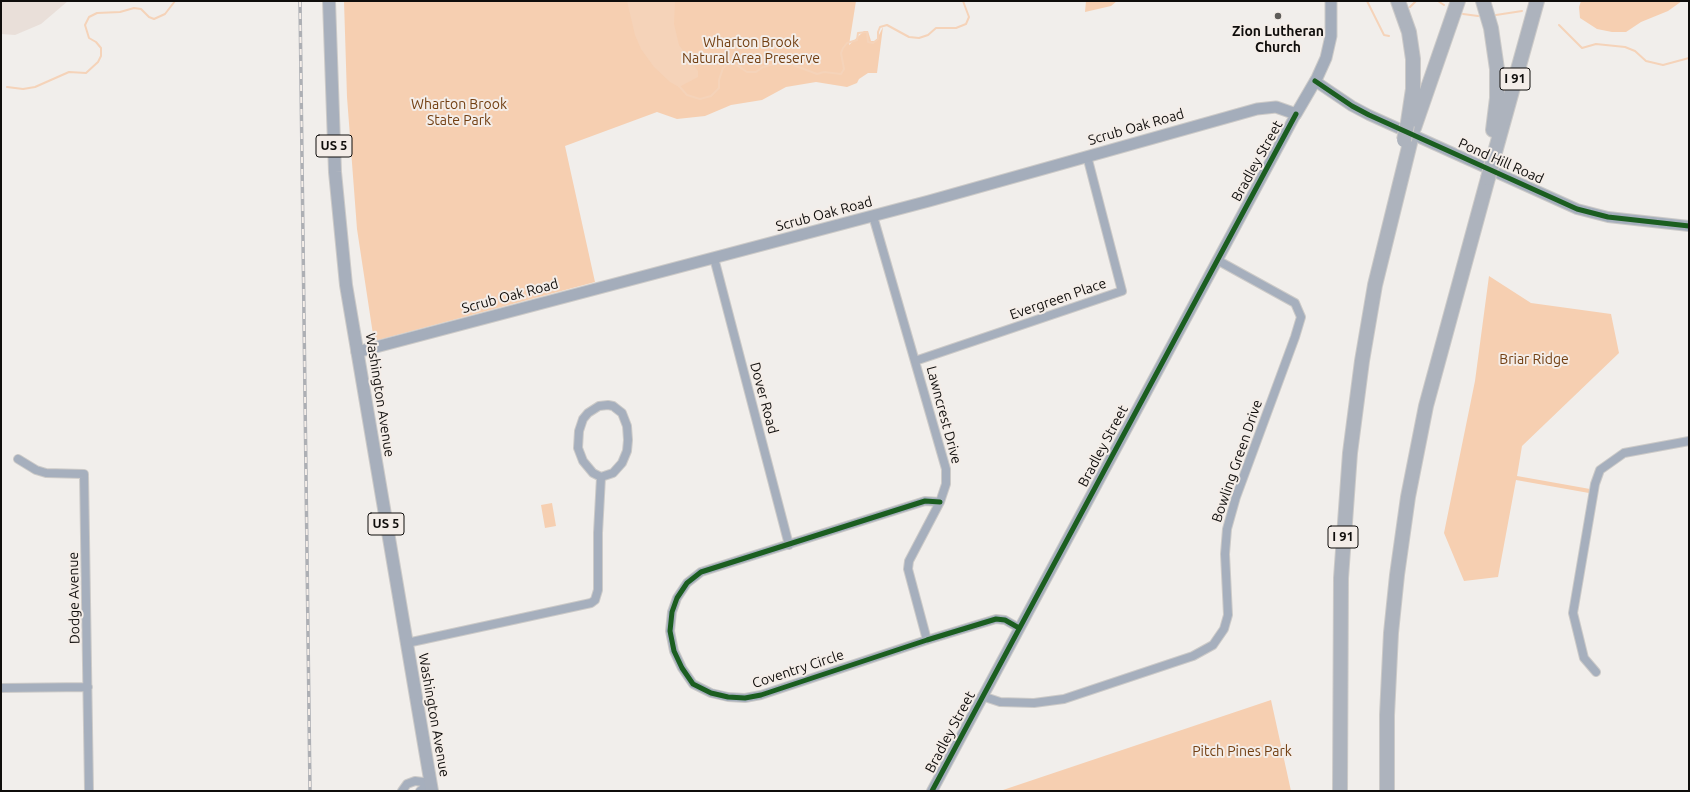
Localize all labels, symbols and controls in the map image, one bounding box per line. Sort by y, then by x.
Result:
marker: Zion Lutheran Church [1273,11,1283,21]
place label: Zion Lutheran Church [1232,23,1324,56]
park label: Wharton Brook Natural Area Preserve [682,34,820,66]
road number: I 91 [1500,68,1530,90]
park label: Wharton Brook State Park [411,96,507,128]
street label: Scrub Oak Road [1086,105,1186,149]
street label: Bradley Street [1228,118,1286,204]
road number: US 5 [316,135,352,157]
street label: Pond Hill Road [1456,135,1546,187]
street label: Scrub Oak Road [774,193,874,235]
street label: Scrub Oak Road [460,275,560,317]
street label: Evergreen Place [1008,275,1108,323]
street label: Washington Avenue [362,332,398,458]
park label: Briar Ridge [1499,351,1569,367]
street label: Dover Road [746,360,782,436]
street label: Lawncrest Drive [923,364,965,466]
street label: Bowling Green Drive [1208,397,1266,525]
street label: Bradley Street [1074,402,1132,490]
road number: US 5 [368,513,404,535]
road number: I 91 [1328,526,1358,548]
street label: Dodge Avenue [65,552,83,644]
street label: Coventry Circle [750,646,846,692]
street label: Washington Avenue [415,652,453,778]
street label: Bradley Street [921,688,979,776]
park label: Pitch Pines Park [1192,743,1292,759]

